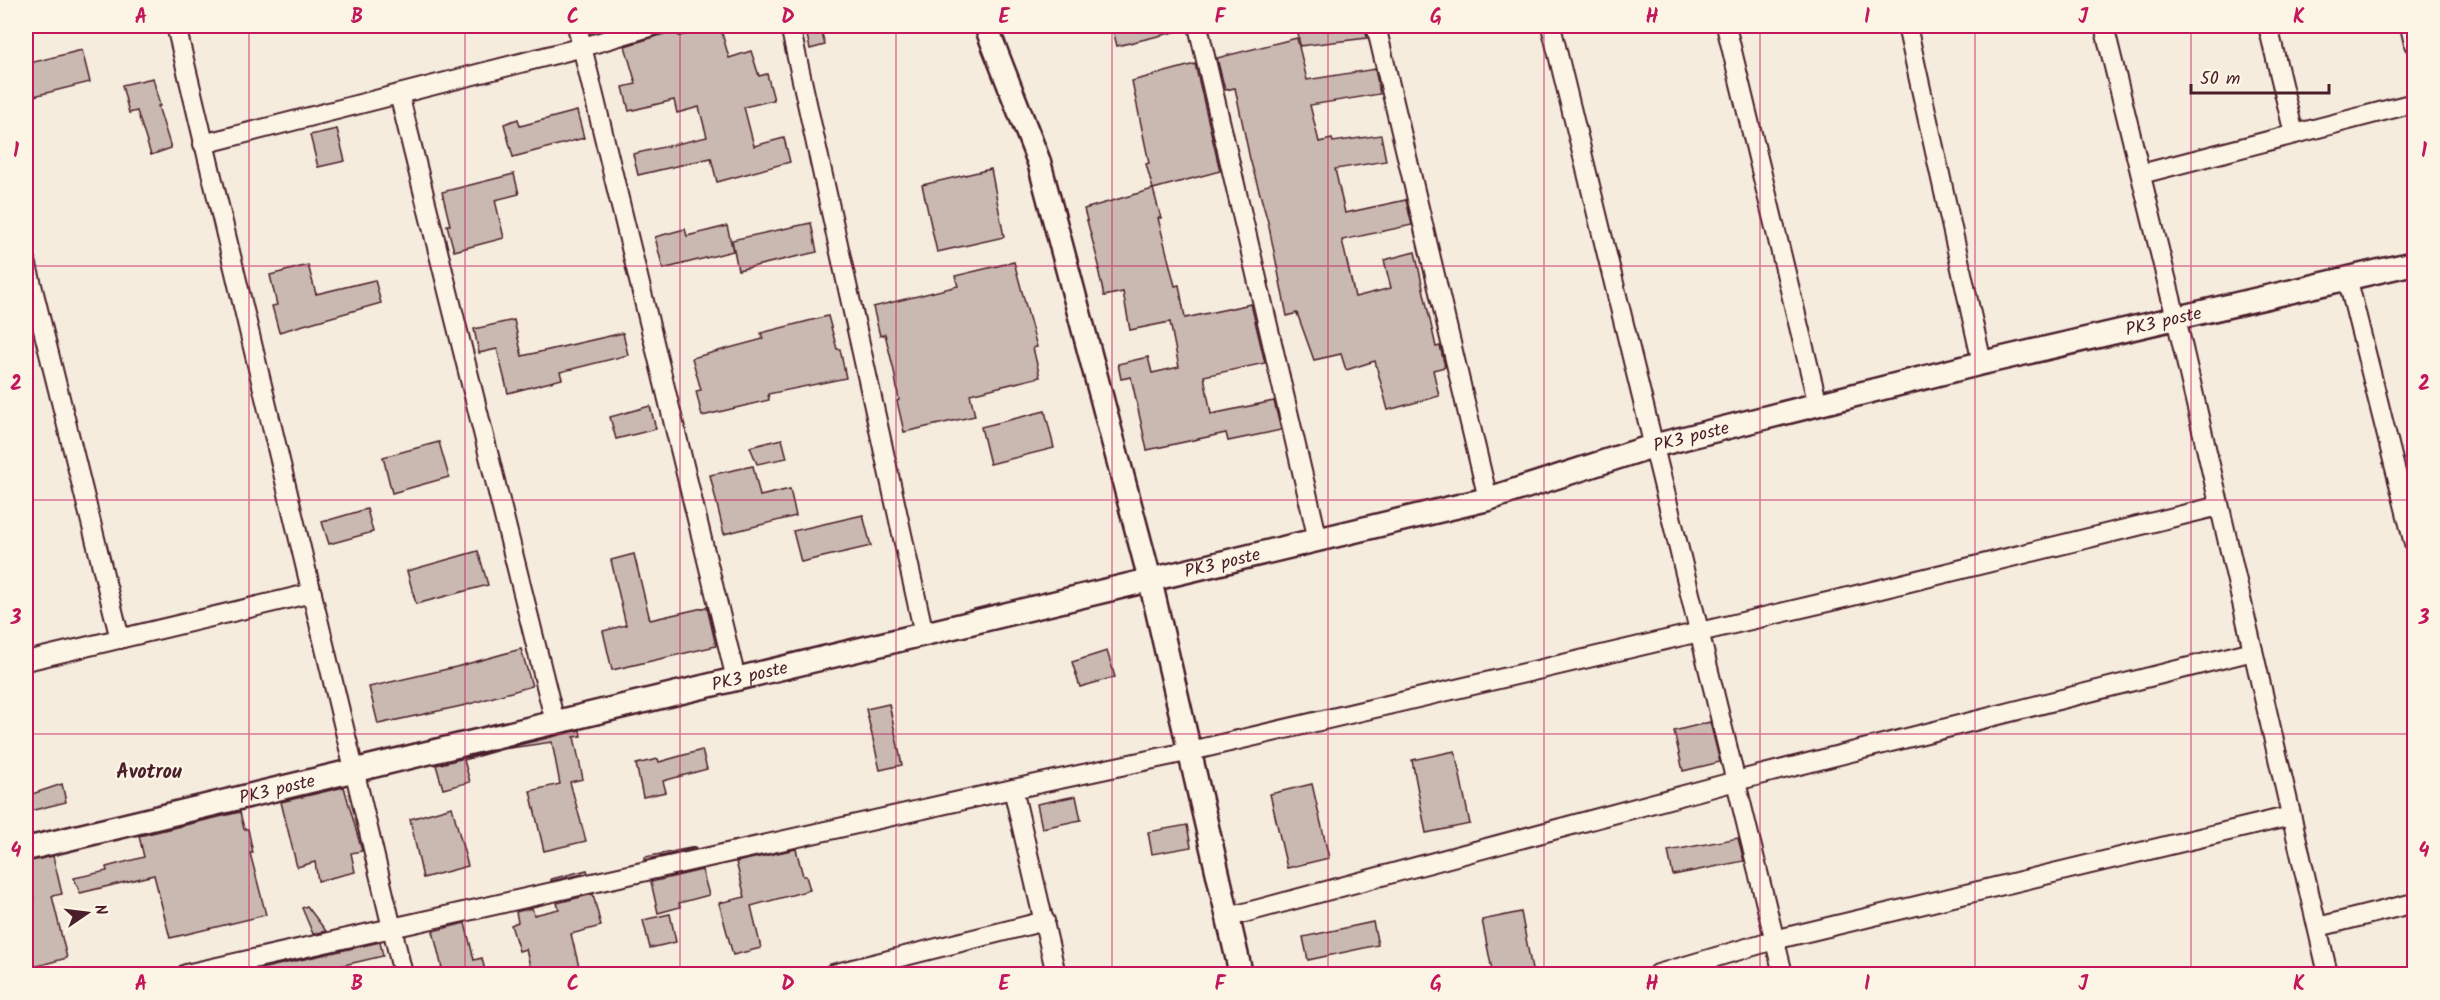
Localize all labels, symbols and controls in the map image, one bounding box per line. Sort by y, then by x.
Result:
text: A [135,2,147,34]
text: B [351,2,363,34]
text: C [567,2,579,34]
text: D [781,2,795,34]
text: E [998,2,1010,34]
text: F [1215,2,1227,34]
text: G [1430,2,1442,34]
text: H [1645,2,1659,34]
text: I [1864,2,1870,34]
text: J [2078,2,2089,34]
text: K [2293,2,2305,34]
scale bar [2191,57,2329,95]
text: 50 m [2200,65,2240,94]
text: 1 [13,136,19,168]
text: 1 [2421,136,2427,168]
street label: PK3 poste [2123,300,2205,345]
text: 2 [10,369,22,401]
text: 2 [2418,369,2430,401]
street label: PK3 poste [1650,414,1733,461]
street label: PK3 poste [1182,541,1264,587]
text: 3 [10,603,22,635]
text: 3 [2418,603,2430,635]
street label: PK3 poste [709,654,791,700]
district label: Avotrou [116,757,182,789]
street label: PK3 poste [236,767,318,814]
text: 4 [11,836,22,868]
text: 4 [2419,836,2430,868]
north arrow [57,883,117,943]
text: N [87,902,113,918]
text: A [135,969,147,1000]
text: B [351,969,363,1000]
text: C [567,969,579,1000]
text: D [781,969,795,1000]
text: E [998,969,1010,1000]
text: F [1215,969,1227,1000]
text: G [1430,969,1442,1000]
text: H [1645,969,1659,1000]
text: I [1864,969,1870,1000]
text: J [2078,969,2089,1000]
text: K [2293,969,2305,1000]

